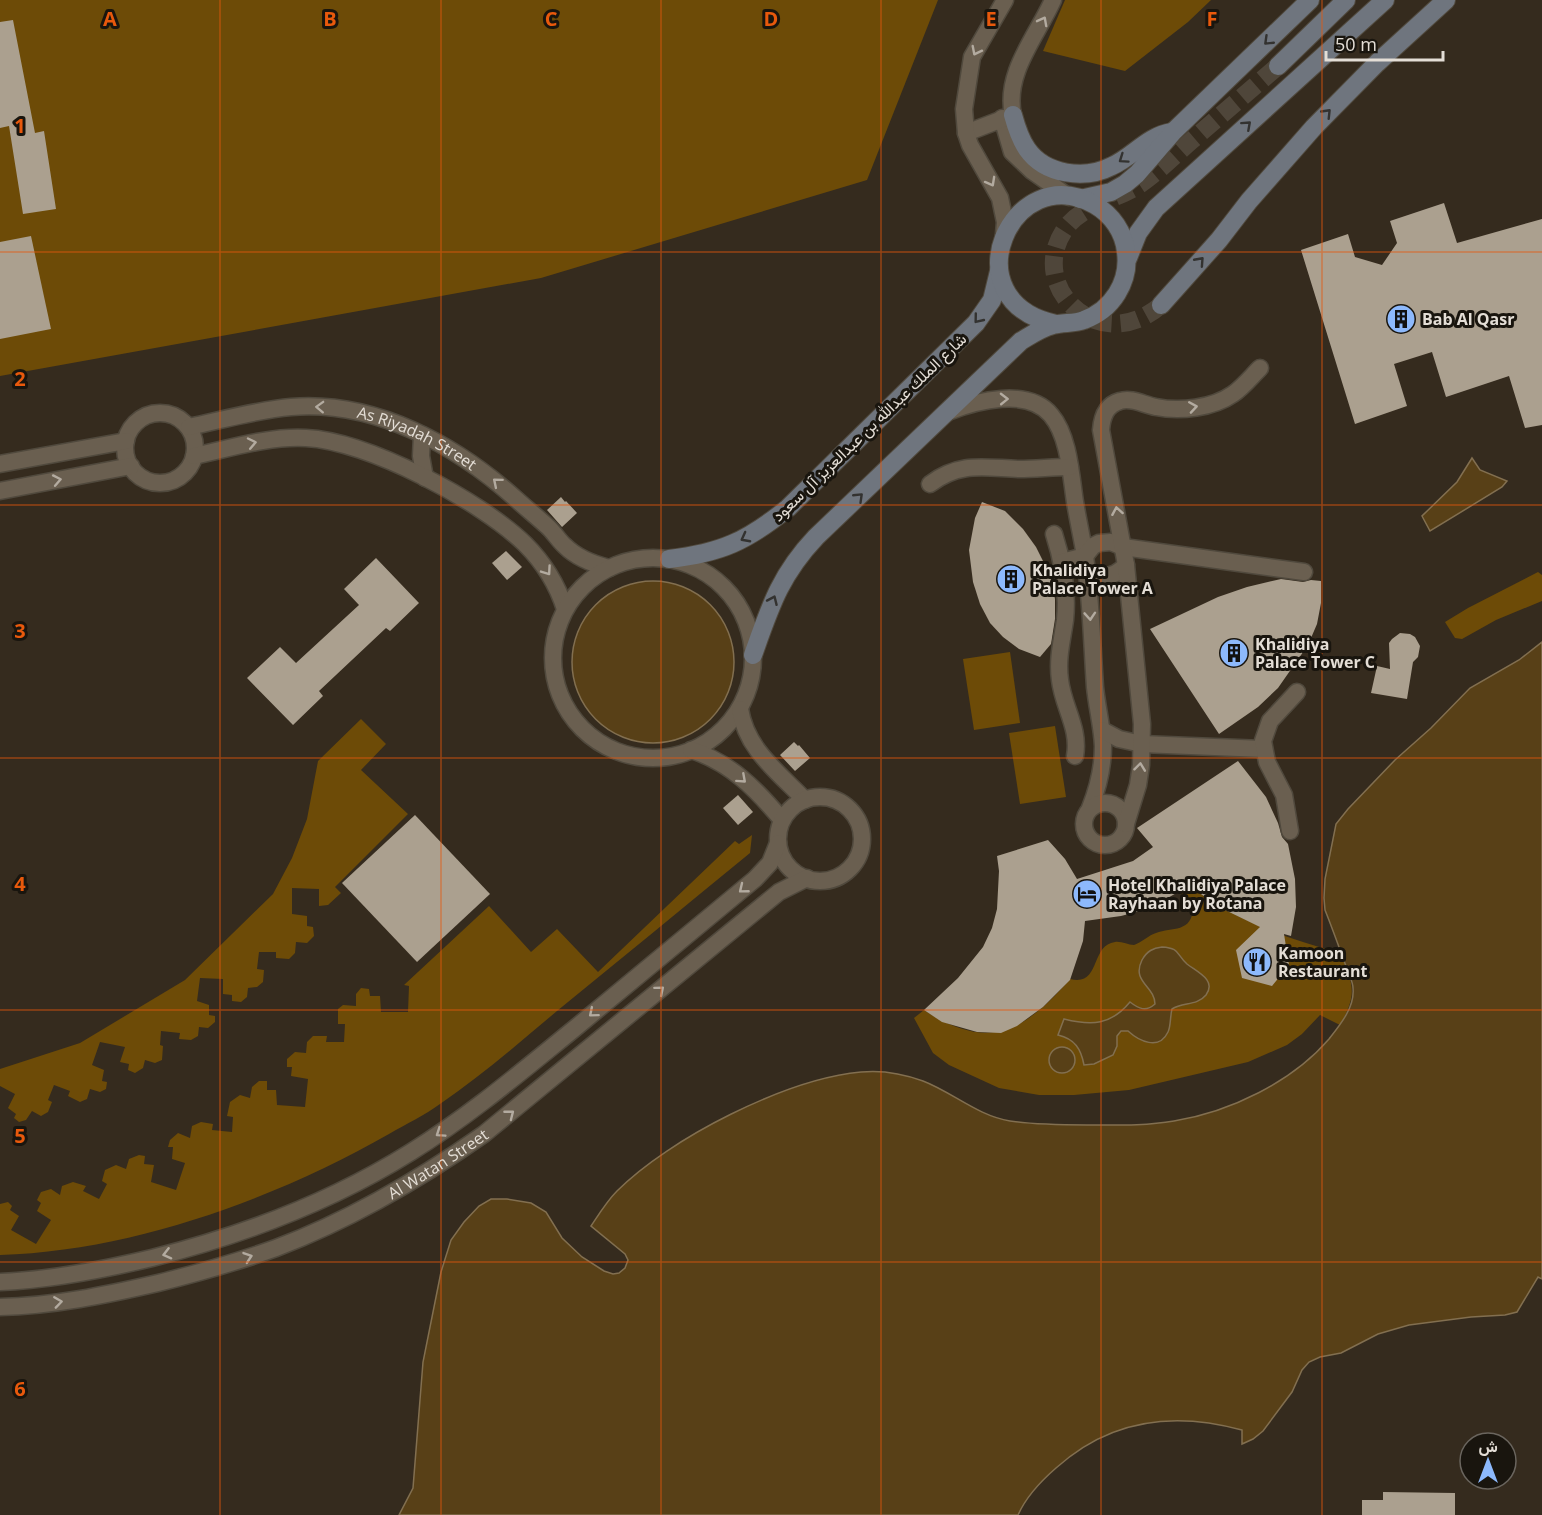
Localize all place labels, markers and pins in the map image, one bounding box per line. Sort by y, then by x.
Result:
building icon: Bab Al Qasr [1385,303,1417,335]
place label: Bab Al Qasr [1422,308,1514,330]
place label: Khalidiya Palace Tower A [1032,559,1154,599]
building icon: Khalidiya Palace Tower A [995,563,1027,595]
place label: Khalidiya Palace Tower C [1255,633,1375,673]
building icon: Khalidiya Palace Tower C [1218,637,1250,669]
place label: Hotel Khalidiya Palace Rayhaan by Rotana [1108,874,1286,914]
hotel icon: Hotel Khalidiya Palace Rayhaan by Rotana [1071,878,1103,910]
place label: Kamoon Restaurant [1278,942,1368,982]
restaurant icon: Kamoon Restaurant [1241,946,1273,978]

